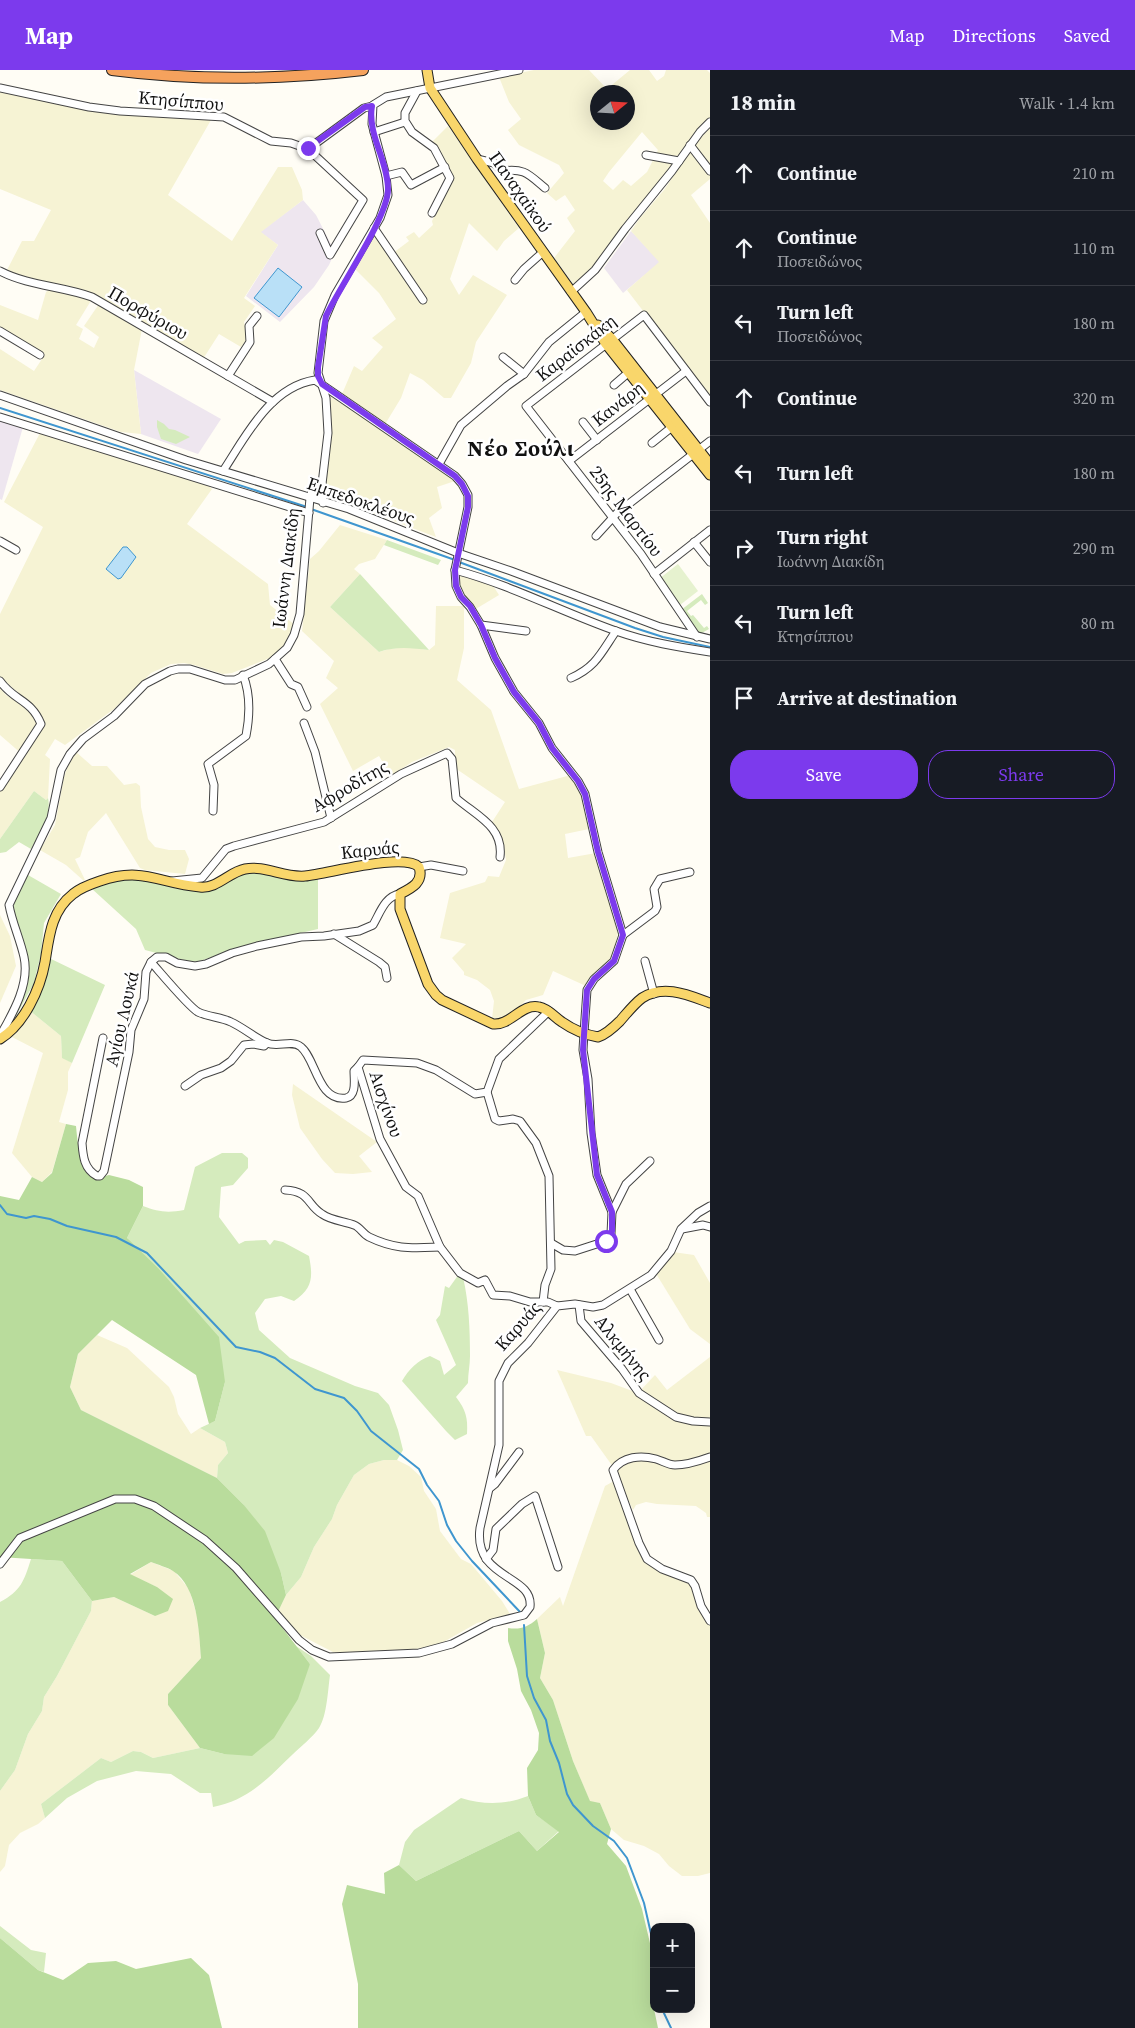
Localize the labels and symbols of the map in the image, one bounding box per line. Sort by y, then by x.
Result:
street label: Κτησίππου [137,84,225,117]
north arrow [590,85,635,130]
route end [297,137,320,160]
street label: Παναχαϊκού [483,146,558,237]
street label: Πορφύριου [104,280,193,345]
street label: Καραϊσκάκη [530,308,621,387]
street label: Κανάρη [586,375,649,432]
district label: Νέο Σούλι [467,433,575,463]
street label: 25ης Μαρτίου [584,460,669,561]
street label: Εμπεδοκλέους [304,470,418,531]
street label: Ιωάννη Διακίδη [266,506,305,630]
street label: Αφροδίτης [307,754,393,818]
street label: Καρυάς [339,834,400,865]
street label: Αγίου Λουκά [98,969,145,1069]
street label: Αισχίνου [363,1067,409,1140]
route start [595,1230,618,1253]
street label: Καρυάς [489,1295,546,1356]
street label: Αλκμήνης [589,1309,658,1386]

